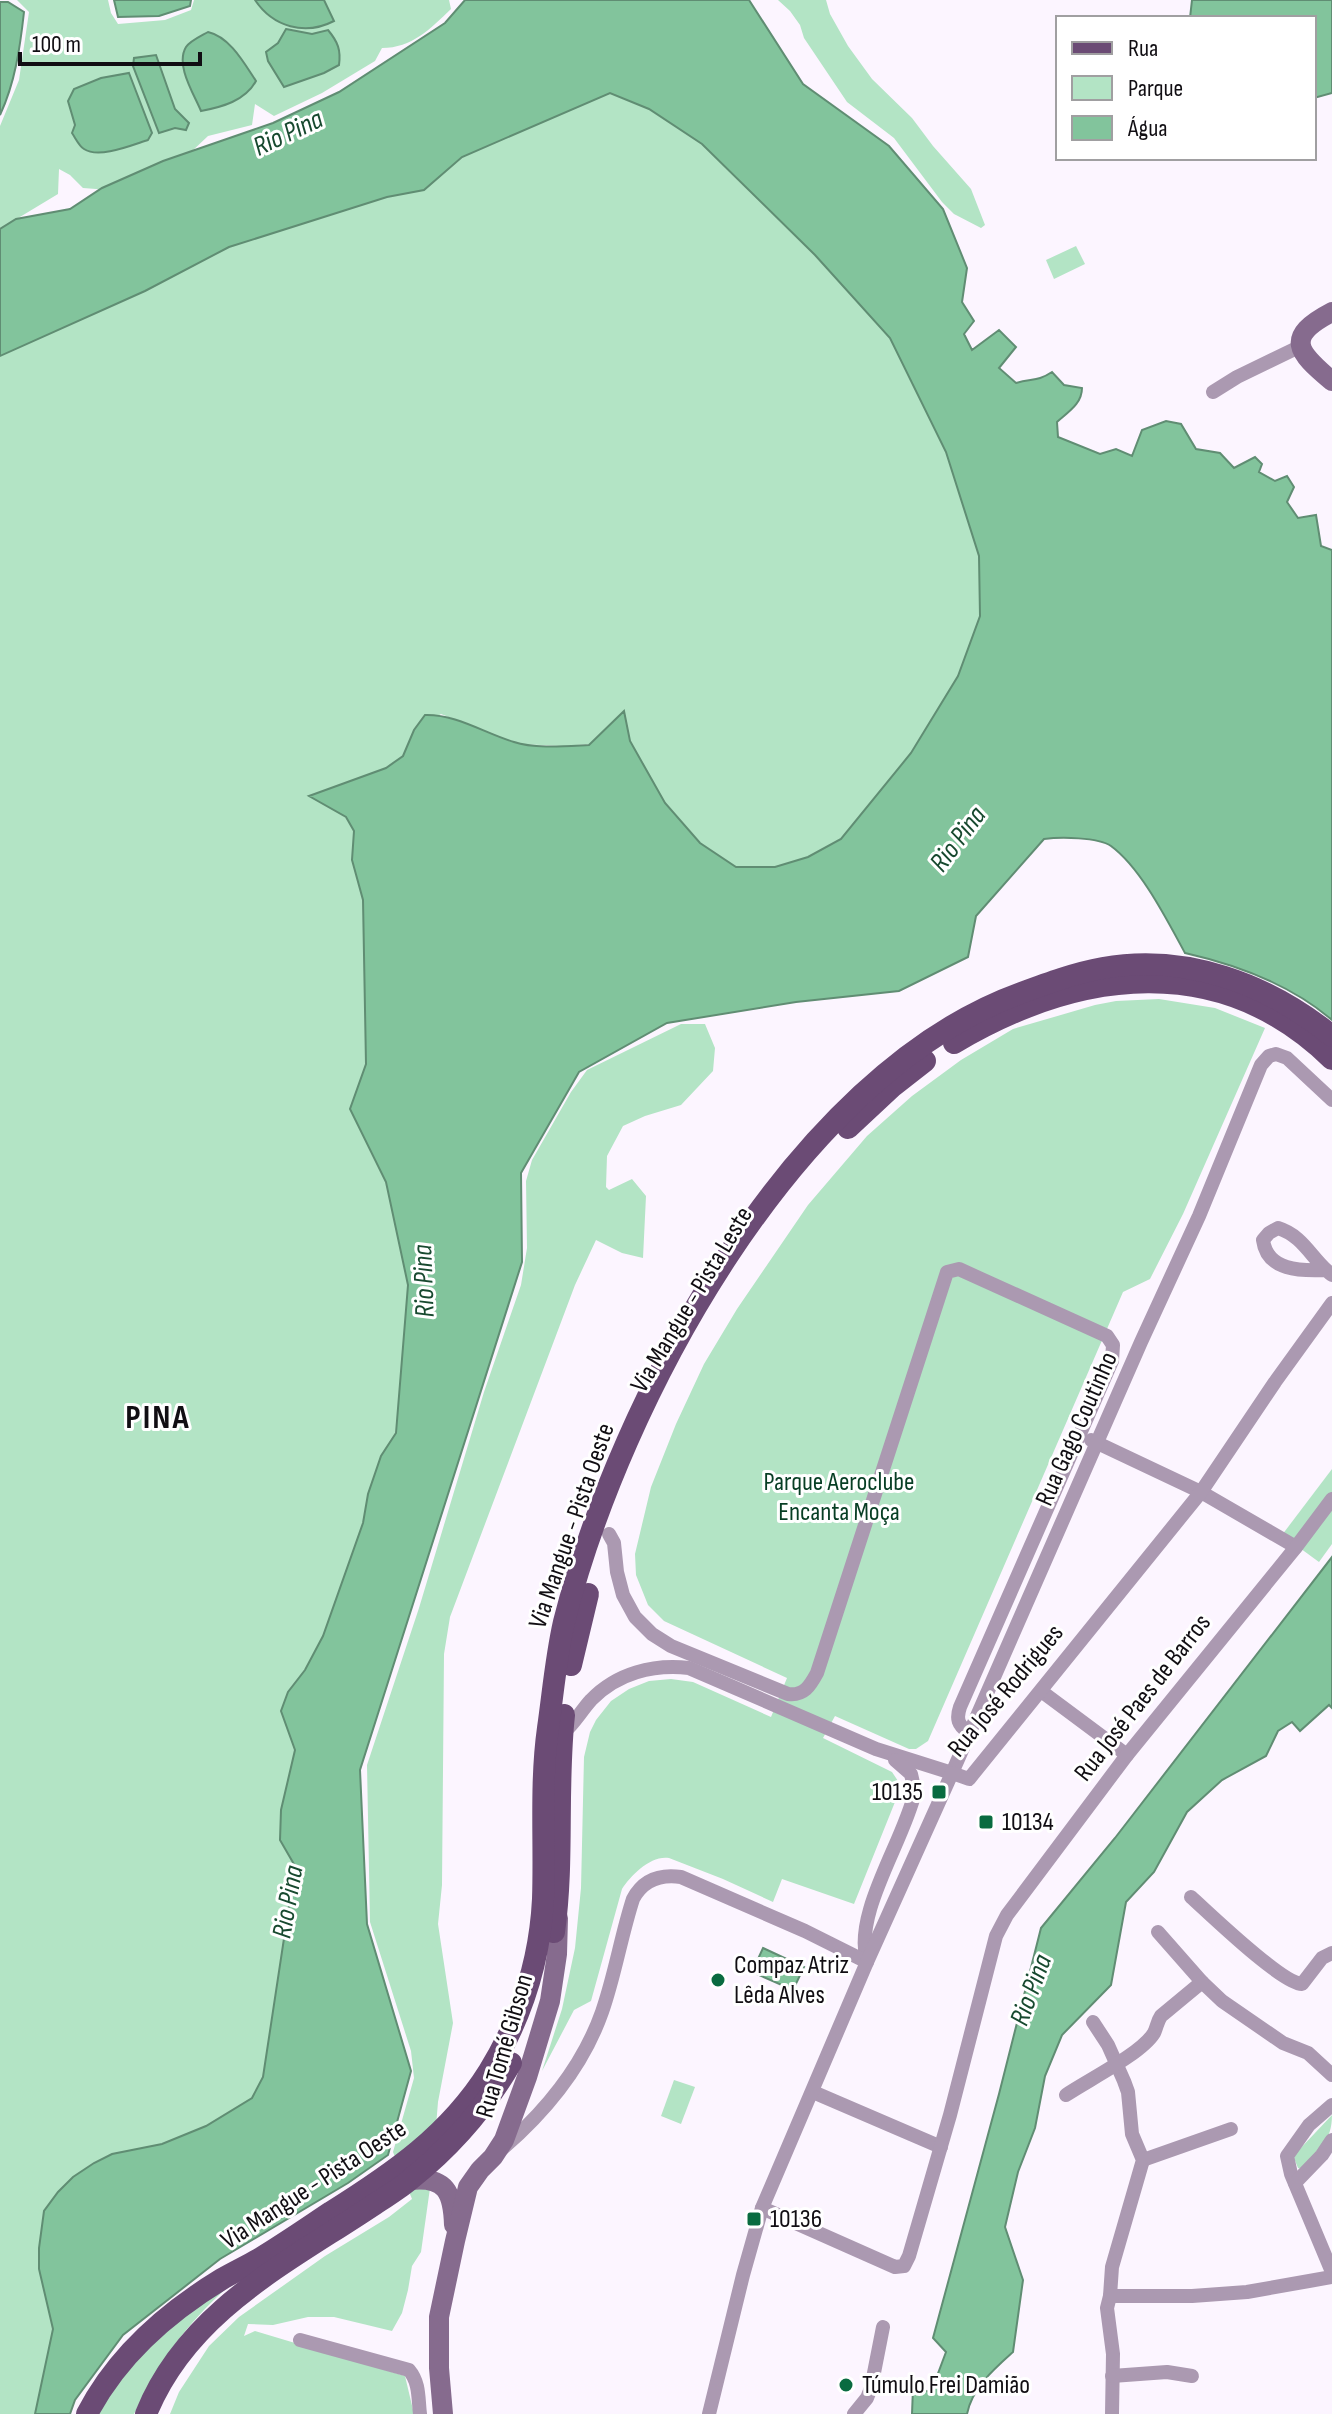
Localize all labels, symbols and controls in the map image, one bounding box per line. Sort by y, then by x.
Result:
scale bar [20,16,200,66]
legend [1056,16,1316,160]
text: 100 m [32,30,81,59]
text: Rua [1128,34,1158,63]
text: Parque [1128,74,1183,103]
water label: Rio Pina [248,102,329,163]
text: Água [1127,114,1167,143]
water label: Rio Pina [923,799,994,878]
street label: Via Mangue - Pista Leste [624,1202,760,1398]
water label: Rio Pina [406,1243,442,1318]
street label: Rua Gago Coutinho [1029,1347,1125,1511]
district label: PINA [125,1397,191,1438]
street label: Via Mangue - Pista Oeste [522,1419,622,1633]
park label: Parque Aeroclube Encanta Moça [763,1467,915,1528]
street label: Rua José Paes de Barros [1068,1608,1218,1788]
street label: Rua José Rodrigues [942,1618,1070,1764]
place label: 10135 [872,1777,923,1808]
marker: 10135 [930,1783,948,1801]
place label: 10134 [1002,1807,1054,1838]
marker: 10134 [977,1813,995,1831]
water label: Rio Pina [265,1862,311,1941]
water label: Rio Pina [1003,1949,1059,2030]
place label: Compaz Atriz Lêda Alves [734,1950,849,2011]
street label: Rua Tomé Gibson [470,1971,540,2121]
marker: Compaz Atriz Lêda Alves [709,1971,727,1989]
street label: Via Mangue - Pista Oeste [216,2114,412,2256]
place label: 10136 [770,2204,822,2235]
marker: 10136 [745,2210,763,2228]
place label: Túmulo Frei Damião [862,2370,1030,2401]
marker: Túmulo Frei Damião [837,2376,855,2394]

